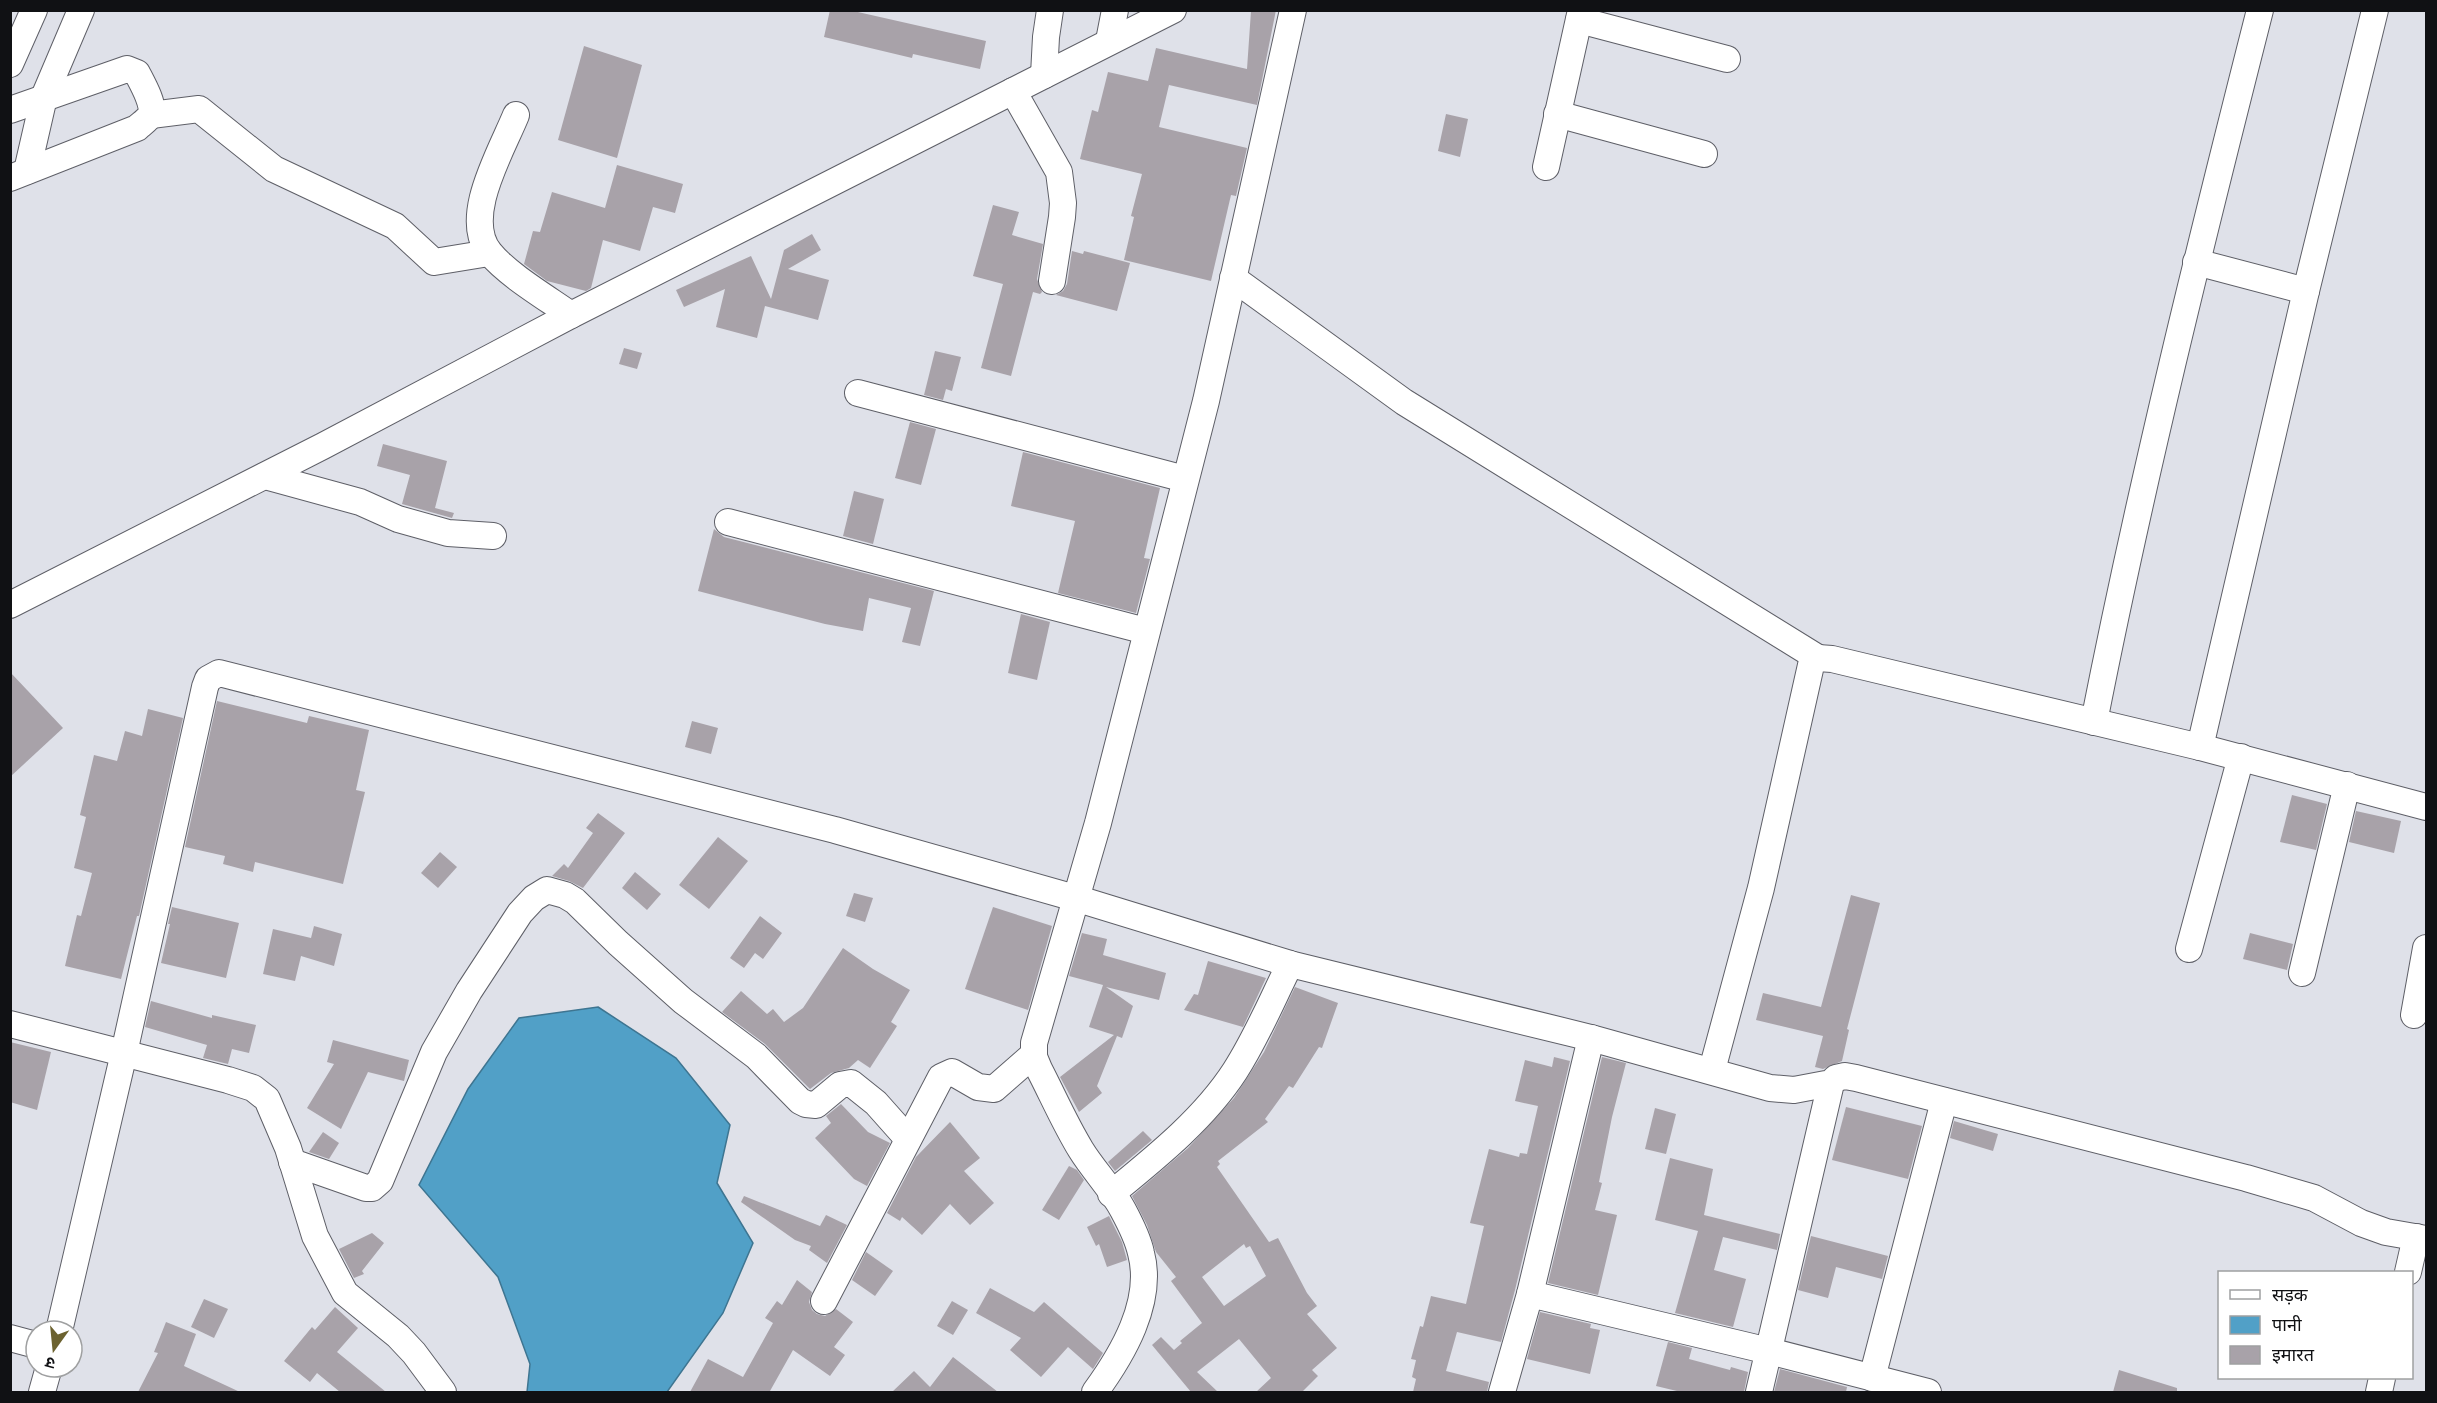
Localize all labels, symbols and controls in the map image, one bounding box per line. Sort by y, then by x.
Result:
legend [2218,1271,2413,1379]
text: सड़क [2272,1284,2309,1306]
text: पानी [2272,1314,2302,1336]
north arrow [24,1319,84,1379]
text: इमारत [2272,1344,2315,1366]
text: उ [43,1352,57,1373]

